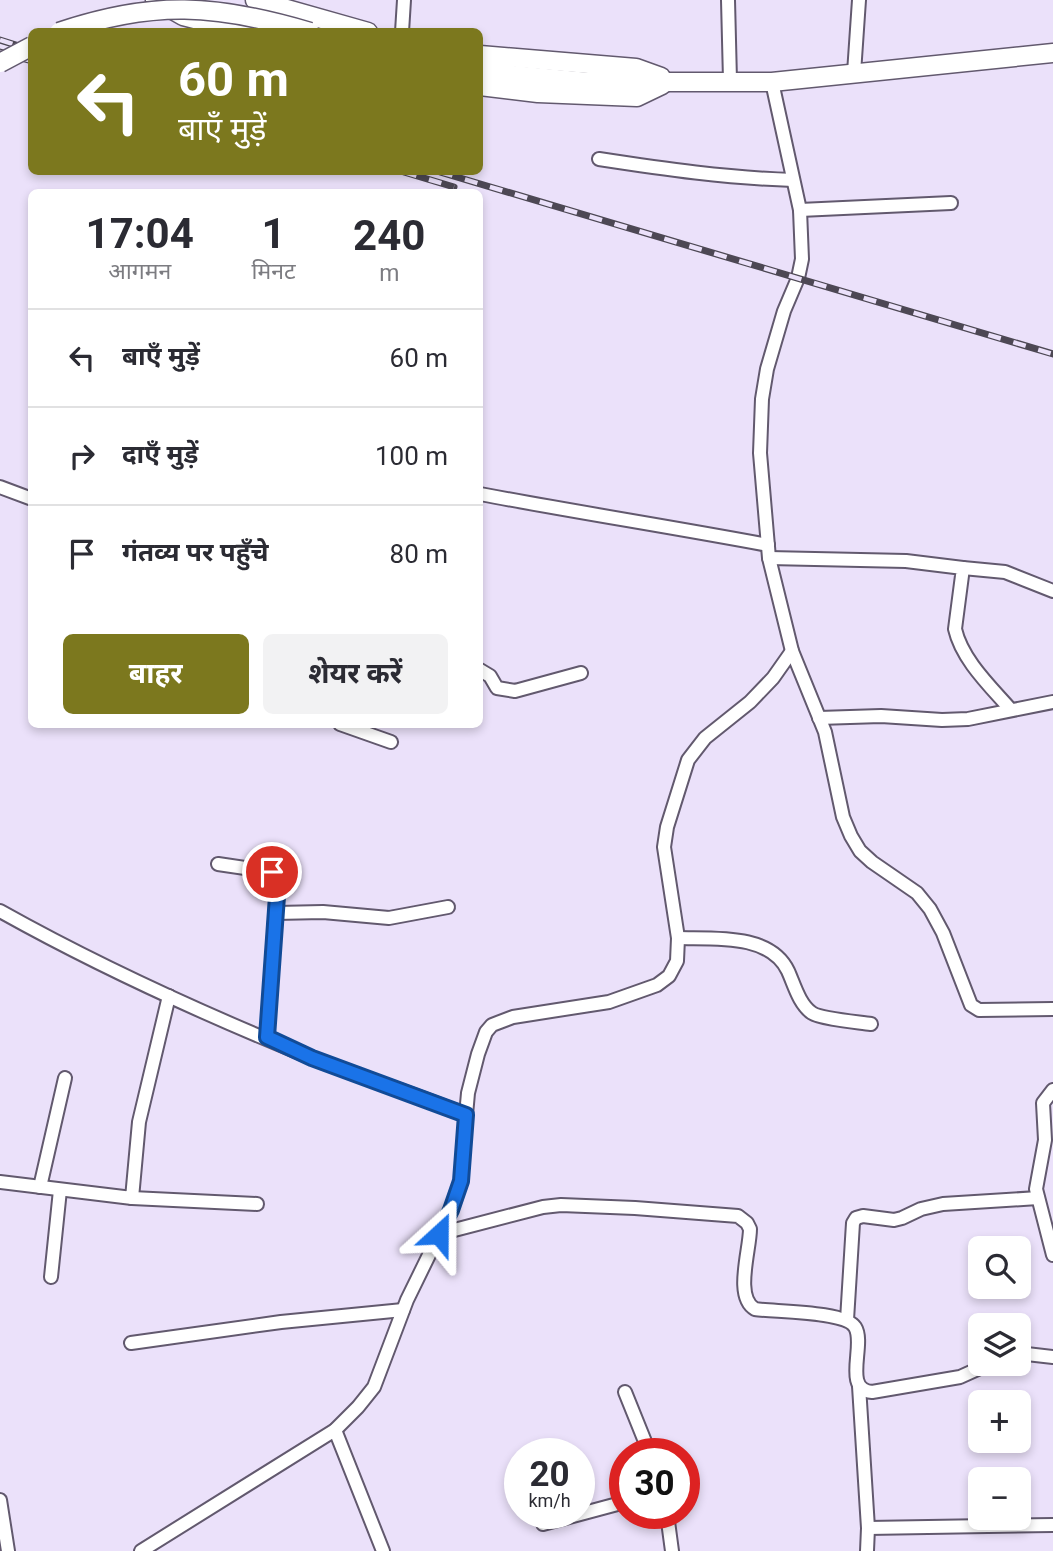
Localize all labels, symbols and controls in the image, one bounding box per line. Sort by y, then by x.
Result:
text: 60 m [178,51,289,108]
icon: left [63,56,154,147]
text: बाएँ मुड़ें [178,110,266,148]
text: 17:04 [86,209,194,258]
text: 1 [261,209,286,258]
text: 240 [353,211,425,260]
text: आगमन [108,258,171,285]
text: मिनट [251,258,296,285]
text: m [379,260,399,287]
icon: left [63,339,101,377]
text: बाएँ मुड़ें [122,341,200,371]
text: 60 m [390,343,448,373]
icon: right [63,437,101,475]
text: दाएँ मुड़ें [122,439,198,469]
text: 100 m [375,441,448,471]
icon: arrive [63,535,101,573]
text: गंतव्य पर पहुँचे [122,537,269,567]
text: 80 m [390,539,448,569]
button: बाहर [63,634,249,714]
button: शेयर करें [263,634,448,714]
pin [242,842,302,902]
icon: arrive [253,853,291,891]
position arrow [402,1197,476,1271]
map controls [968,1236,1031,1530]
button: search [968,1236,1031,1299]
button: layers [968,1313,1031,1376]
button: + [968,1390,1031,1453]
speed limit sign: 30 [609,1438,700,1529]
text: 20 [529,1454,570,1495]
button: − [968,1467,1031,1530]
text: km/h [528,1490,571,1511]

